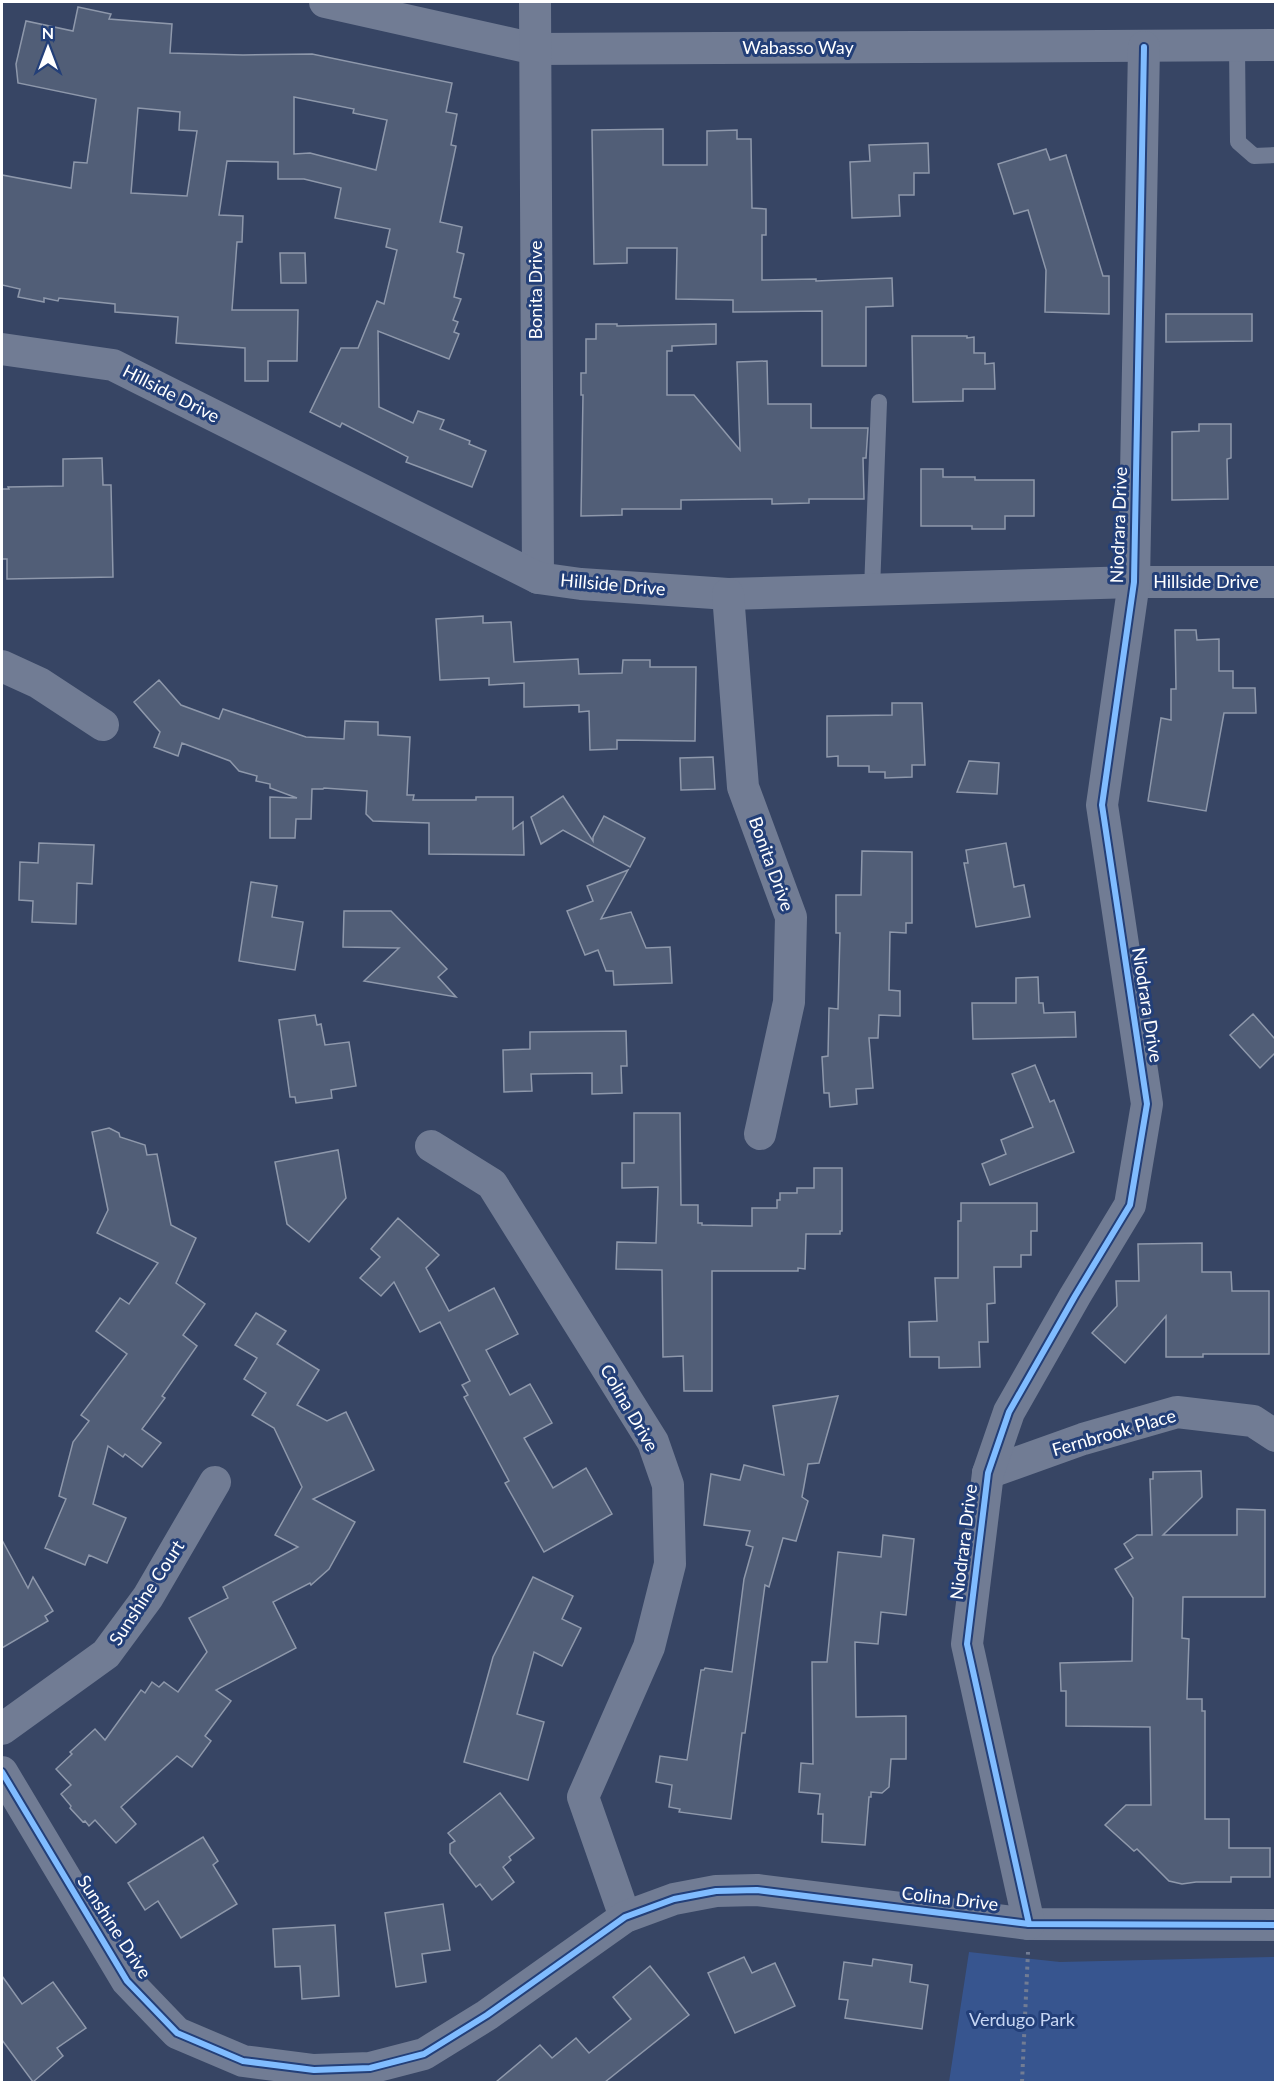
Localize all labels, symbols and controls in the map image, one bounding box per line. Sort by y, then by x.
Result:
north arrow [18,18,78,78]
text: N [42,23,54,42]
street label: Wabasso Way [742,36,854,58]
street label: Bonita Drive [524,241,546,340]
street label: Hillside Drive [119,359,224,427]
street label: Niodrara Drive [1105,466,1131,584]
street label: Hillside Drive [560,568,667,600]
street label: Hillside Drive [1153,570,1259,592]
street label: Bonita Drive [745,813,799,914]
street label: Niodrara Drive [1128,946,1168,1064]
street label: Colina Drive [596,1360,664,1455]
street label: Fernbrook Place [1049,1404,1178,1460]
street label: Niodrara Drive [945,1483,981,1601]
street label: Sunshine Court [104,1535,189,1649]
street label: Sunshine Drive [73,1871,156,1982]
street label: Colina Drive [901,1881,1000,1915]
park label: Verdugo Park [969,2008,1076,2030]

